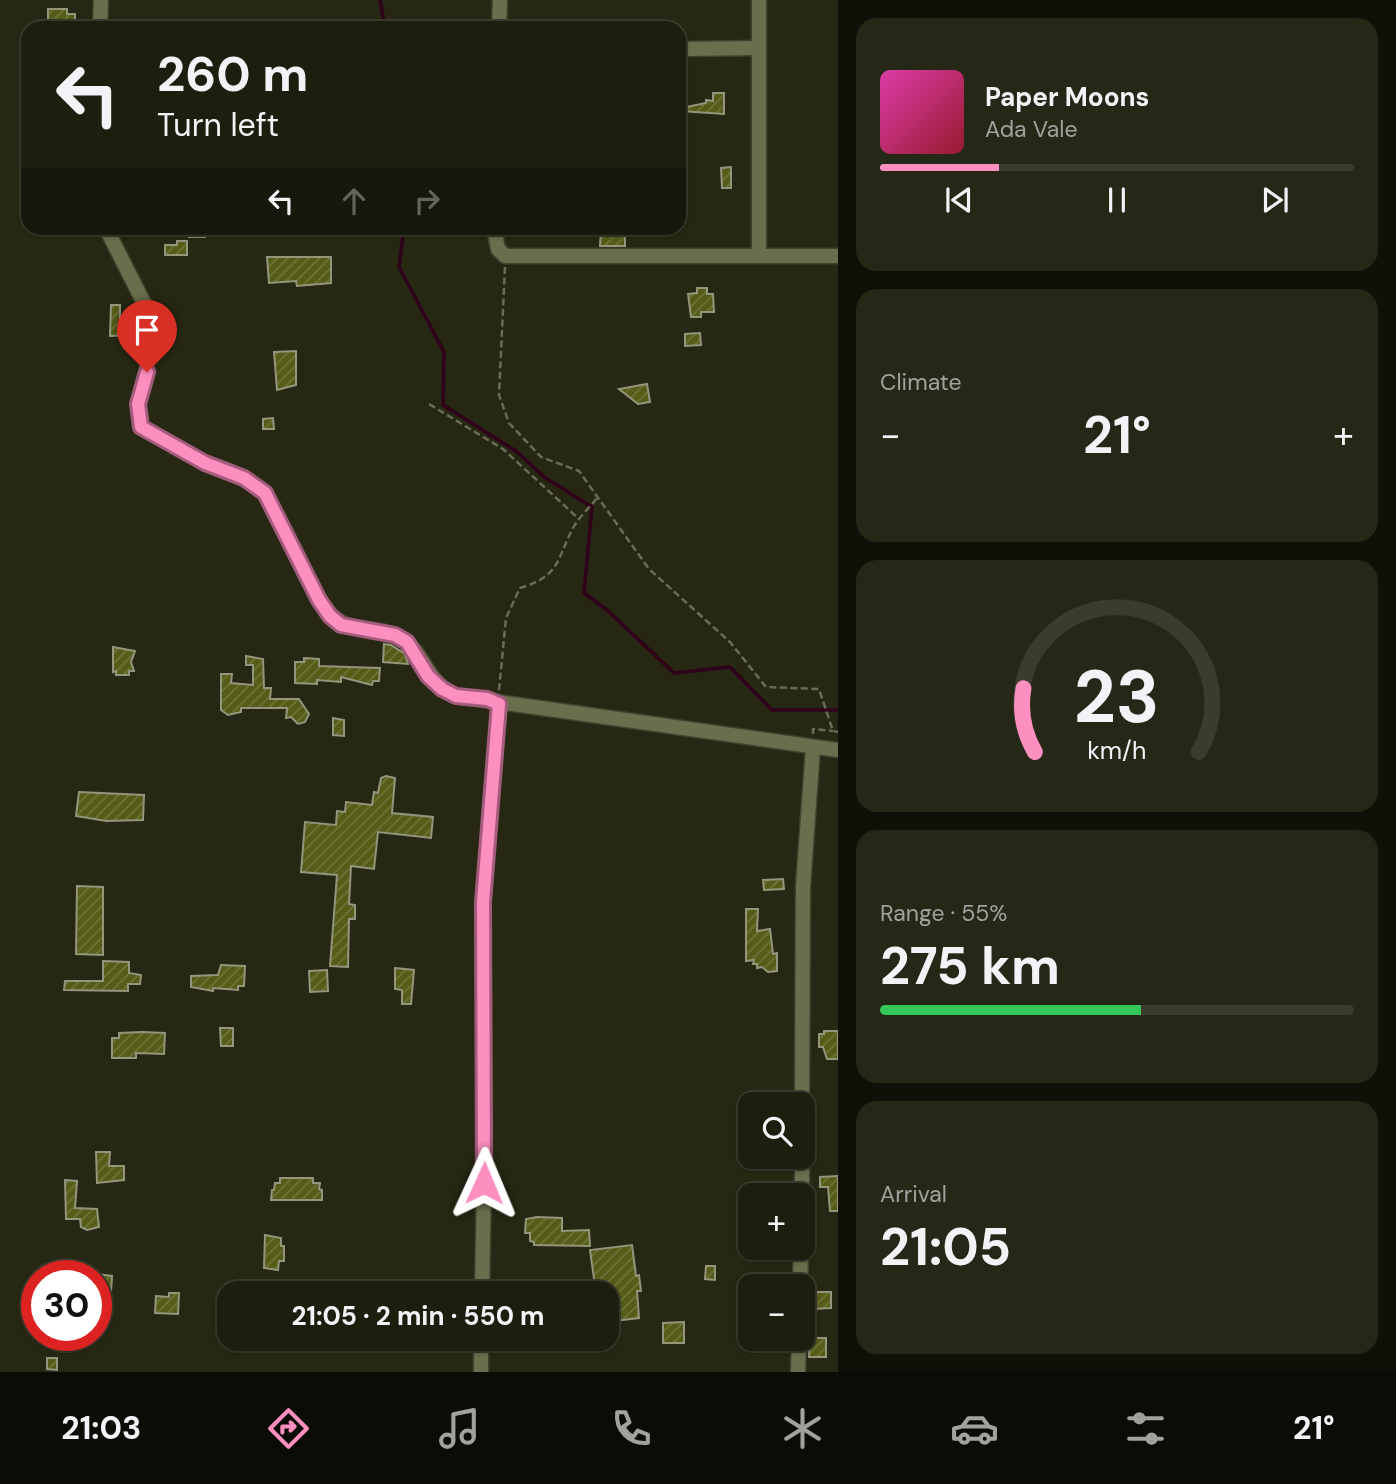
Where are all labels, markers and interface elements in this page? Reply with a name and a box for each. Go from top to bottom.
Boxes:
text: 260 m [157,42,308,106]
icon: left [42,49,133,140]
text: Paper Moons [985,80,1149,114]
text: Turn left [157,104,279,146]
text: Ada Vale [985,114,1078,144]
icon: previous [940,181,978,219]
icon: pause [1098,181,1136,219]
icon: next [1256,181,1294,219]
icon: left [262,182,300,220]
icon: ahead [335,182,373,220]
icon: right [408,182,446,220]
pin [117,300,177,372]
icon: arrive [128,311,166,349]
text: Climate [880,367,962,397]
text: 21° [1083,401,1151,469]
text: − [880,410,901,460]
text: + [1333,410,1354,460]
text: 23 [1074,650,1160,745]
text: km/h [1087,734,1147,767]
text: Range · 55% [880,898,1007,928]
text: 275 km [880,932,1060,1000]
map controls [738,1092,815,1351]
button: search [738,1092,815,1169]
position arrow [447,1146,521,1220]
text: Arrival [880,1179,947,1209]
button: + [738,1183,815,1260]
text: 21:05 [880,1213,1011,1281]
speed limit sign: 30 [21,1260,112,1351]
button: − [738,1274,815,1351]
text: 21:05 · 2 min · 550 m [291,1299,545,1333]
icon: directions [264,1404,313,1453]
icon: music [435,1404,484,1453]
icon: phone [607,1404,656,1453]
icon: climate [778,1404,827,1453]
icon: car [950,1404,999,1453]
icon: filters [1121,1404,1170,1453]
text: 21:03 [61,1407,141,1449]
text: 21° [1293,1407,1335,1449]

